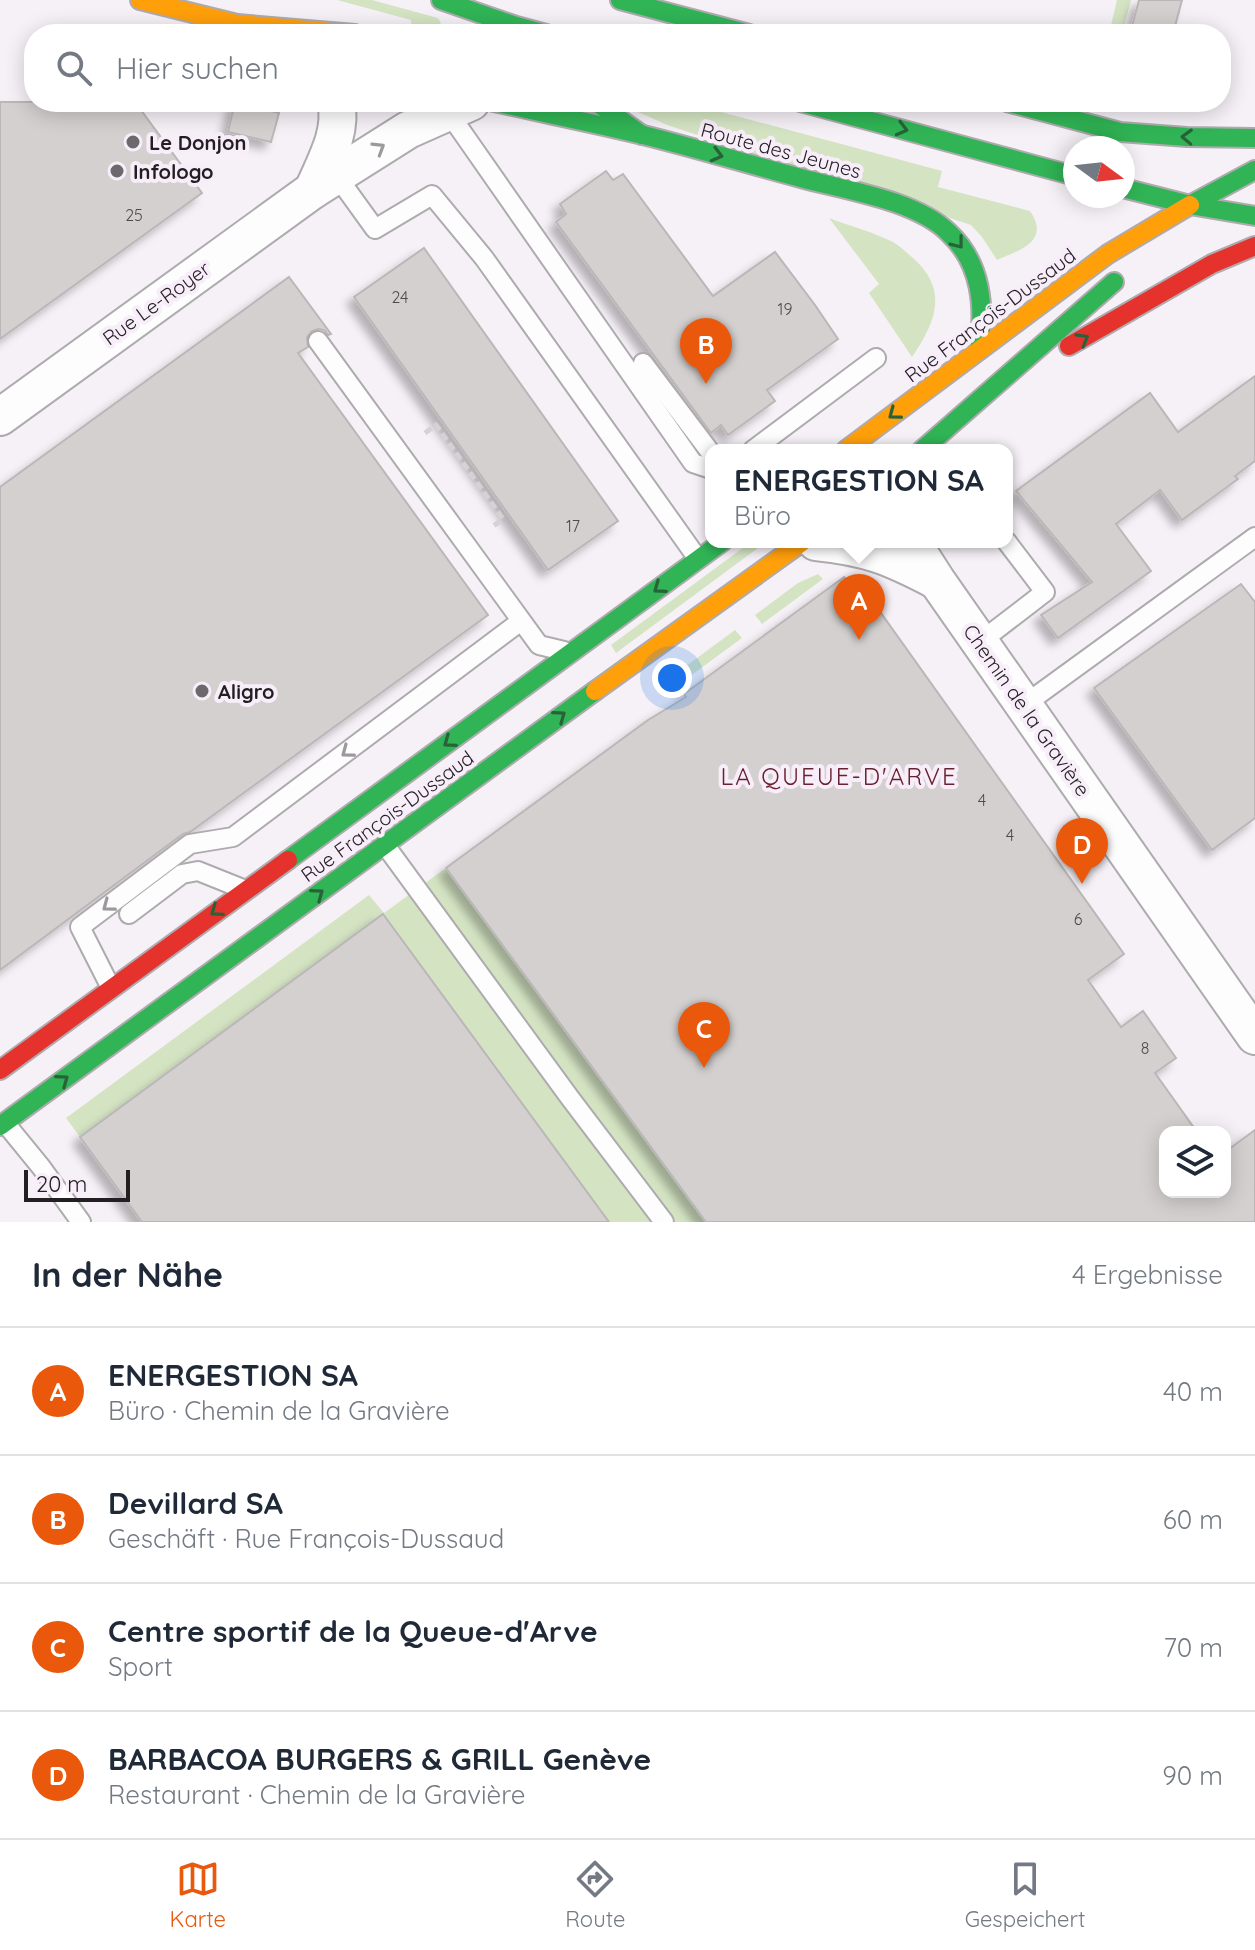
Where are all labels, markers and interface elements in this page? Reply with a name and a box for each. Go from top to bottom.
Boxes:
search box [24,24,1231,112]
icon: search [52,46,96,90]
text: Hier suchen [116,49,279,87]
street label: Route des Jeunes [698,117,864,183]
one-way arrow [895,120,909,137]
one-way arrow [1180,128,1193,145]
place label: Le Donjon [149,130,246,155]
marker: Le Donjon [124,133,142,151]
north arrow [1063,136,1135,208]
one-way arrow [370,142,385,158]
one-way arrow [710,146,724,163]
place label: Infologo [133,159,214,184]
marker: Infologo [108,162,126,180]
house number: 25 [125,205,143,225]
one-way arrow [948,234,963,248]
street label: Rue François-Dussaud [900,243,1080,387]
street label: Rue Le-Royer [97,255,215,350]
house number: 24 [391,287,409,307]
house number: 19 [778,299,792,319]
pin: B [680,318,732,384]
one-way arrow [1074,333,1089,349]
one-way arrow [888,405,903,419]
popup [705,444,1013,548]
text: ENERGESTION SA [734,461,984,499]
text: Büro [734,499,791,532]
house number: 17 [566,516,580,536]
pin: A [833,574,885,640]
one-way arrow [653,578,667,593]
street label: Chemin de la Gravière [958,619,1096,801]
your location [652,658,692,698]
place label: Aligro [218,679,274,704]
marker: Aligro [193,682,211,700]
one-way arrow [551,712,566,726]
one-way arrow [444,732,458,747]
one-way arrow [341,743,355,757]
street label: Rue François-Dussaud [296,745,478,887]
district label: LA QUEUE-D'ARVE [720,761,958,791]
house number: 4 [978,790,986,810]
pin: D [1056,818,1108,884]
house number: 4 [1006,825,1014,845]
one-way arrow [309,889,324,904]
one-way arrow [102,896,117,910]
one-way arrow [211,902,225,916]
house number: 6 [1074,909,1083,929]
pin: C [678,1002,730,1068]
house number: 8 [1141,1038,1149,1058]
one-way arrow [54,1076,69,1090]
map controls [1159,1126,1231,1198]
button: layers [1159,1126,1231,1198]
scale bar [24,1166,130,1202]
text: 20 m [36,1170,87,1198]
text: In der Nähe [32,1253,223,1296]
text: 4 Ergebnisse [1072,1258,1223,1291]
text: ENERGESTION SA [108,1356,358,1394]
text: A [50,1375,66,1408]
text: 40 m [1163,1375,1223,1408]
text: Büro · Chemin de la Gravière [108,1394,450,1427]
text: Devillard SA [108,1484,283,1522]
text: B [49,1503,67,1536]
text: 60 m [1163,1503,1223,1536]
text: Geschäft · Rue François-Dussaud [108,1522,504,1555]
text: Centre sportif de la Queue-d'Arve [108,1612,598,1650]
text: C [50,1631,66,1664]
text: 70 m [1163,1631,1223,1664]
text: Sport [108,1650,173,1683]
text: BARBACOA BURGERS & GRILL Genève [108,1740,651,1778]
text: D [49,1759,67,1792]
text: 90 m [1162,1759,1223,1792]
text: Restaurant · Chemin de la Gravière [108,1778,525,1811]
tab: Karte [170,1857,226,1933]
tab: Route [565,1857,625,1933]
tab: Gespeichert [965,1857,1085,1933]

